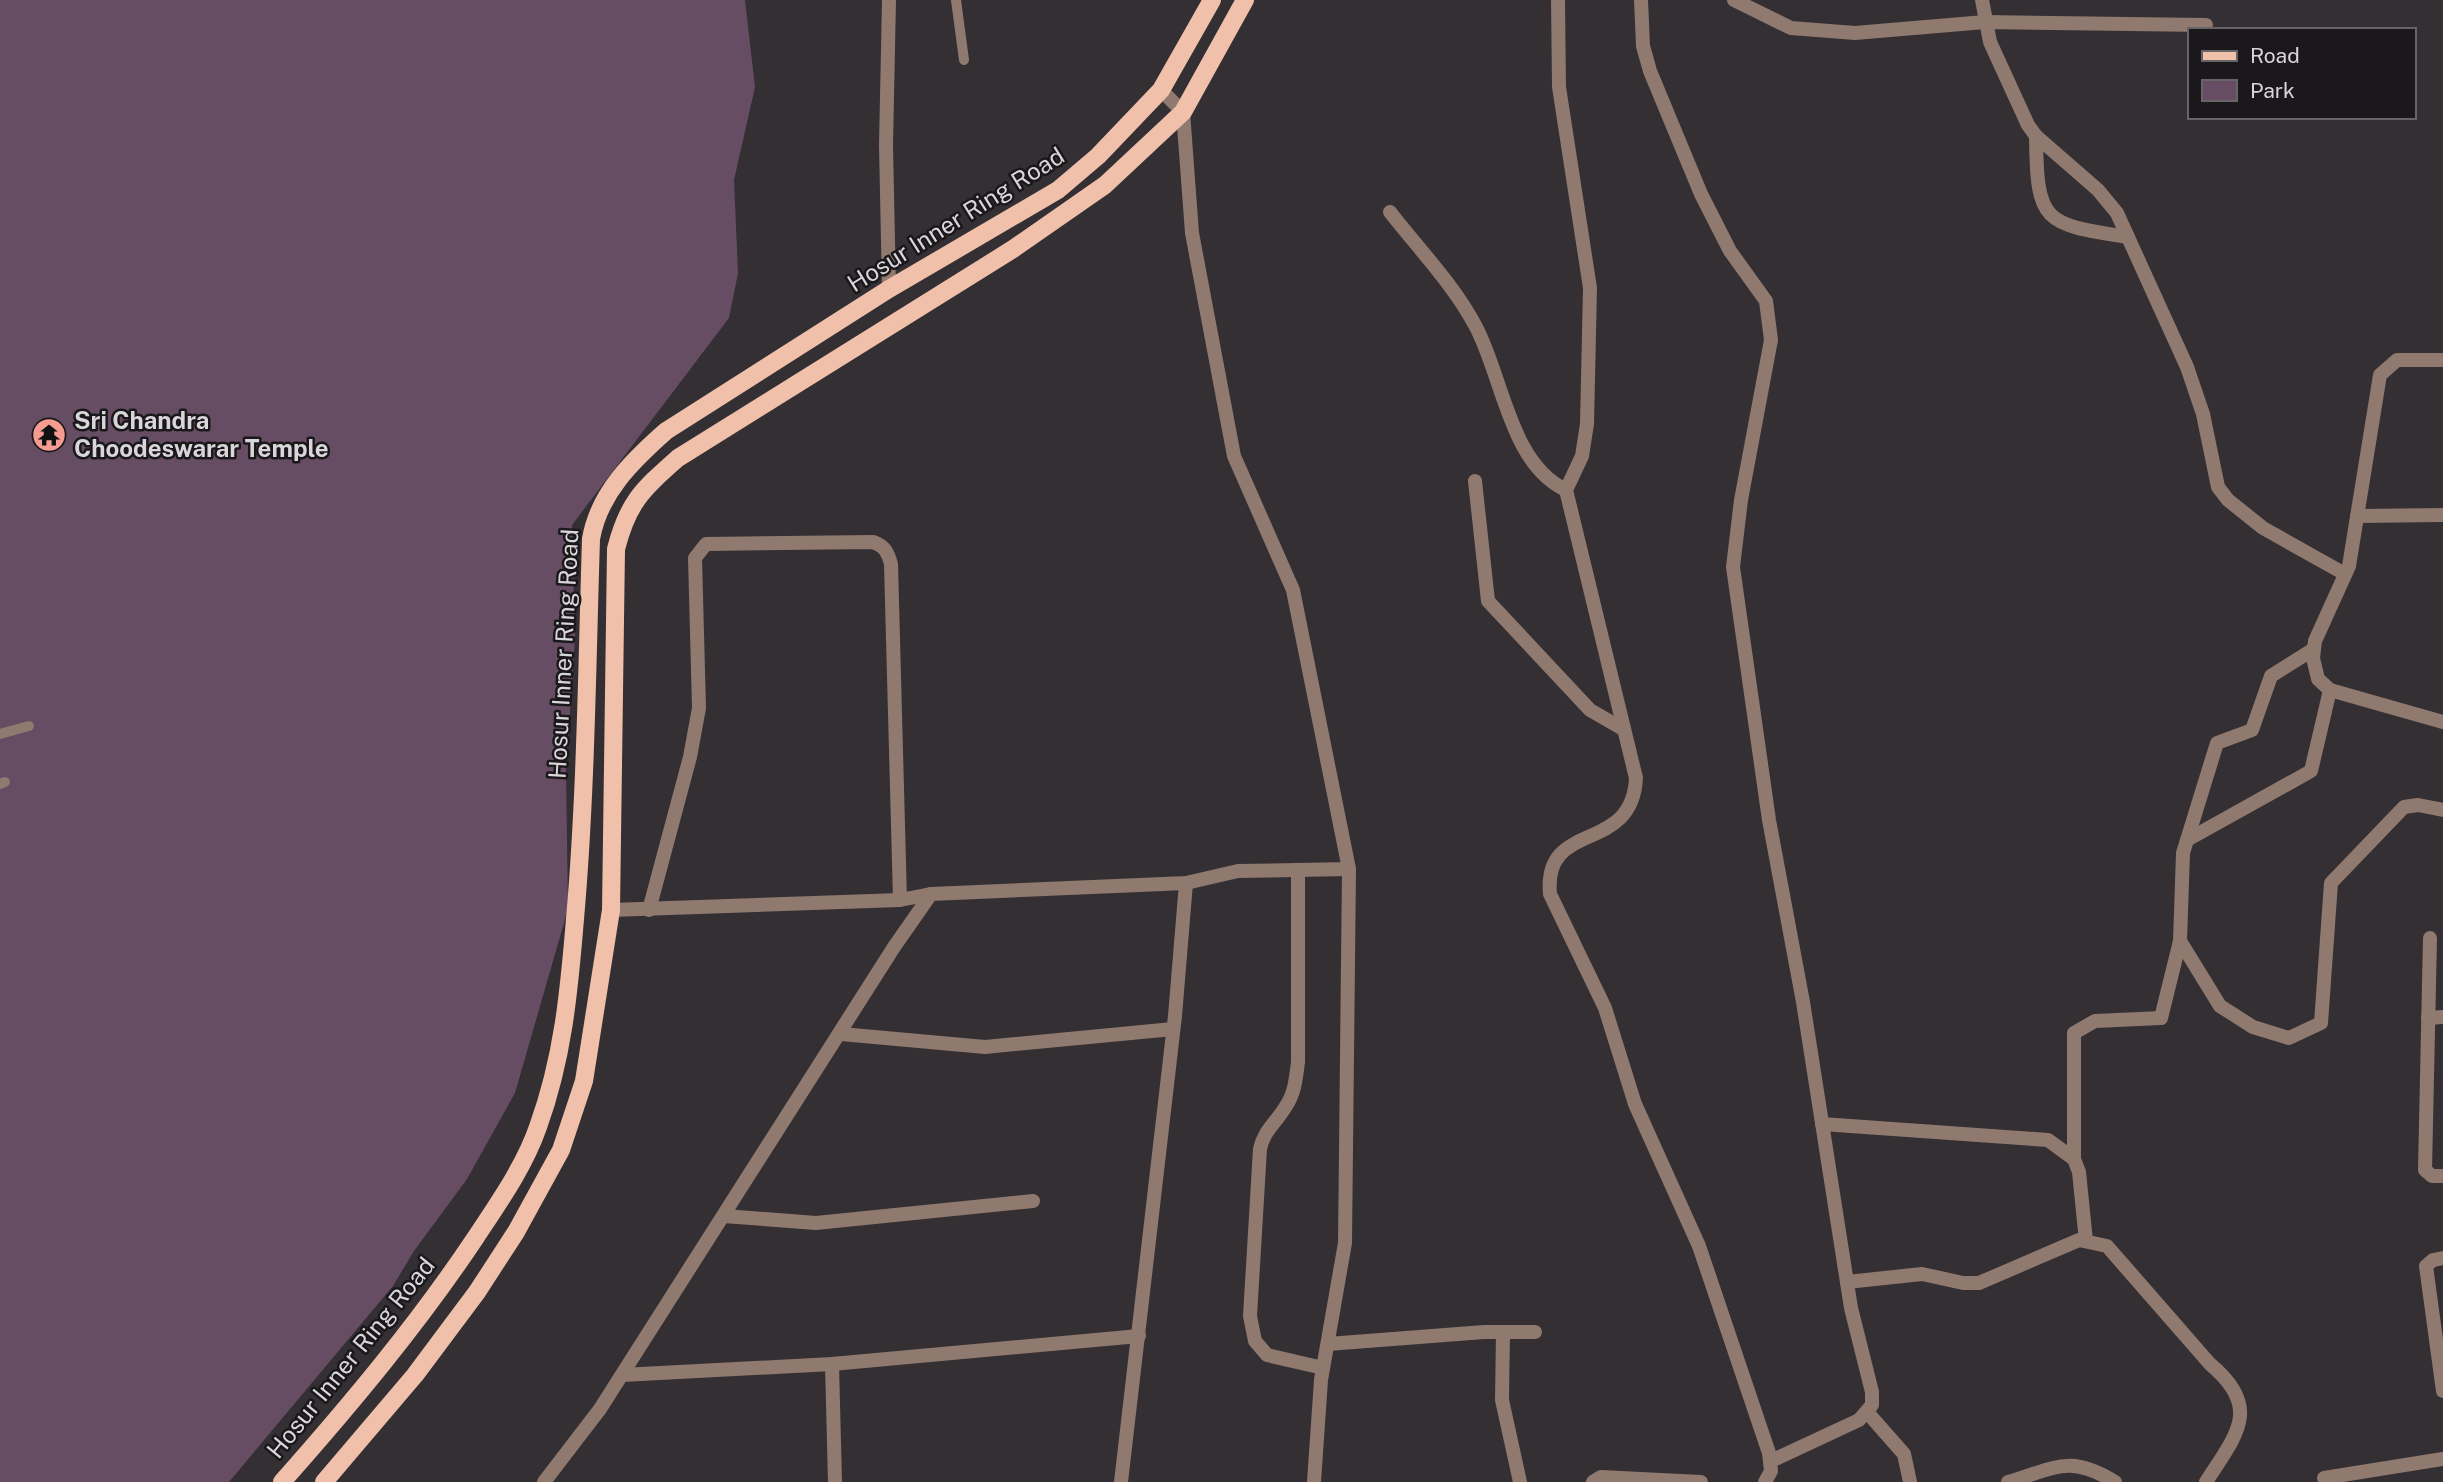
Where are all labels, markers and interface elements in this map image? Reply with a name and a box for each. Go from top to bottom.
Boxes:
legend [2188,28,2415,119]
text: Road [2250,43,2300,68]
text: Park [2250,78,2295,103]
street label: Hosur Inner Ring Road [842,141,1069,297]
place label: Sri Chandra Choodeswarar Temple [74,406,328,462]
temple icon: Sri Chandra Choodeswarar Temple [30,416,68,454]
street label: Hosur Inner Ring Road [542,528,584,780]
street label: Hosur Inner Ring Road [261,1251,440,1463]

